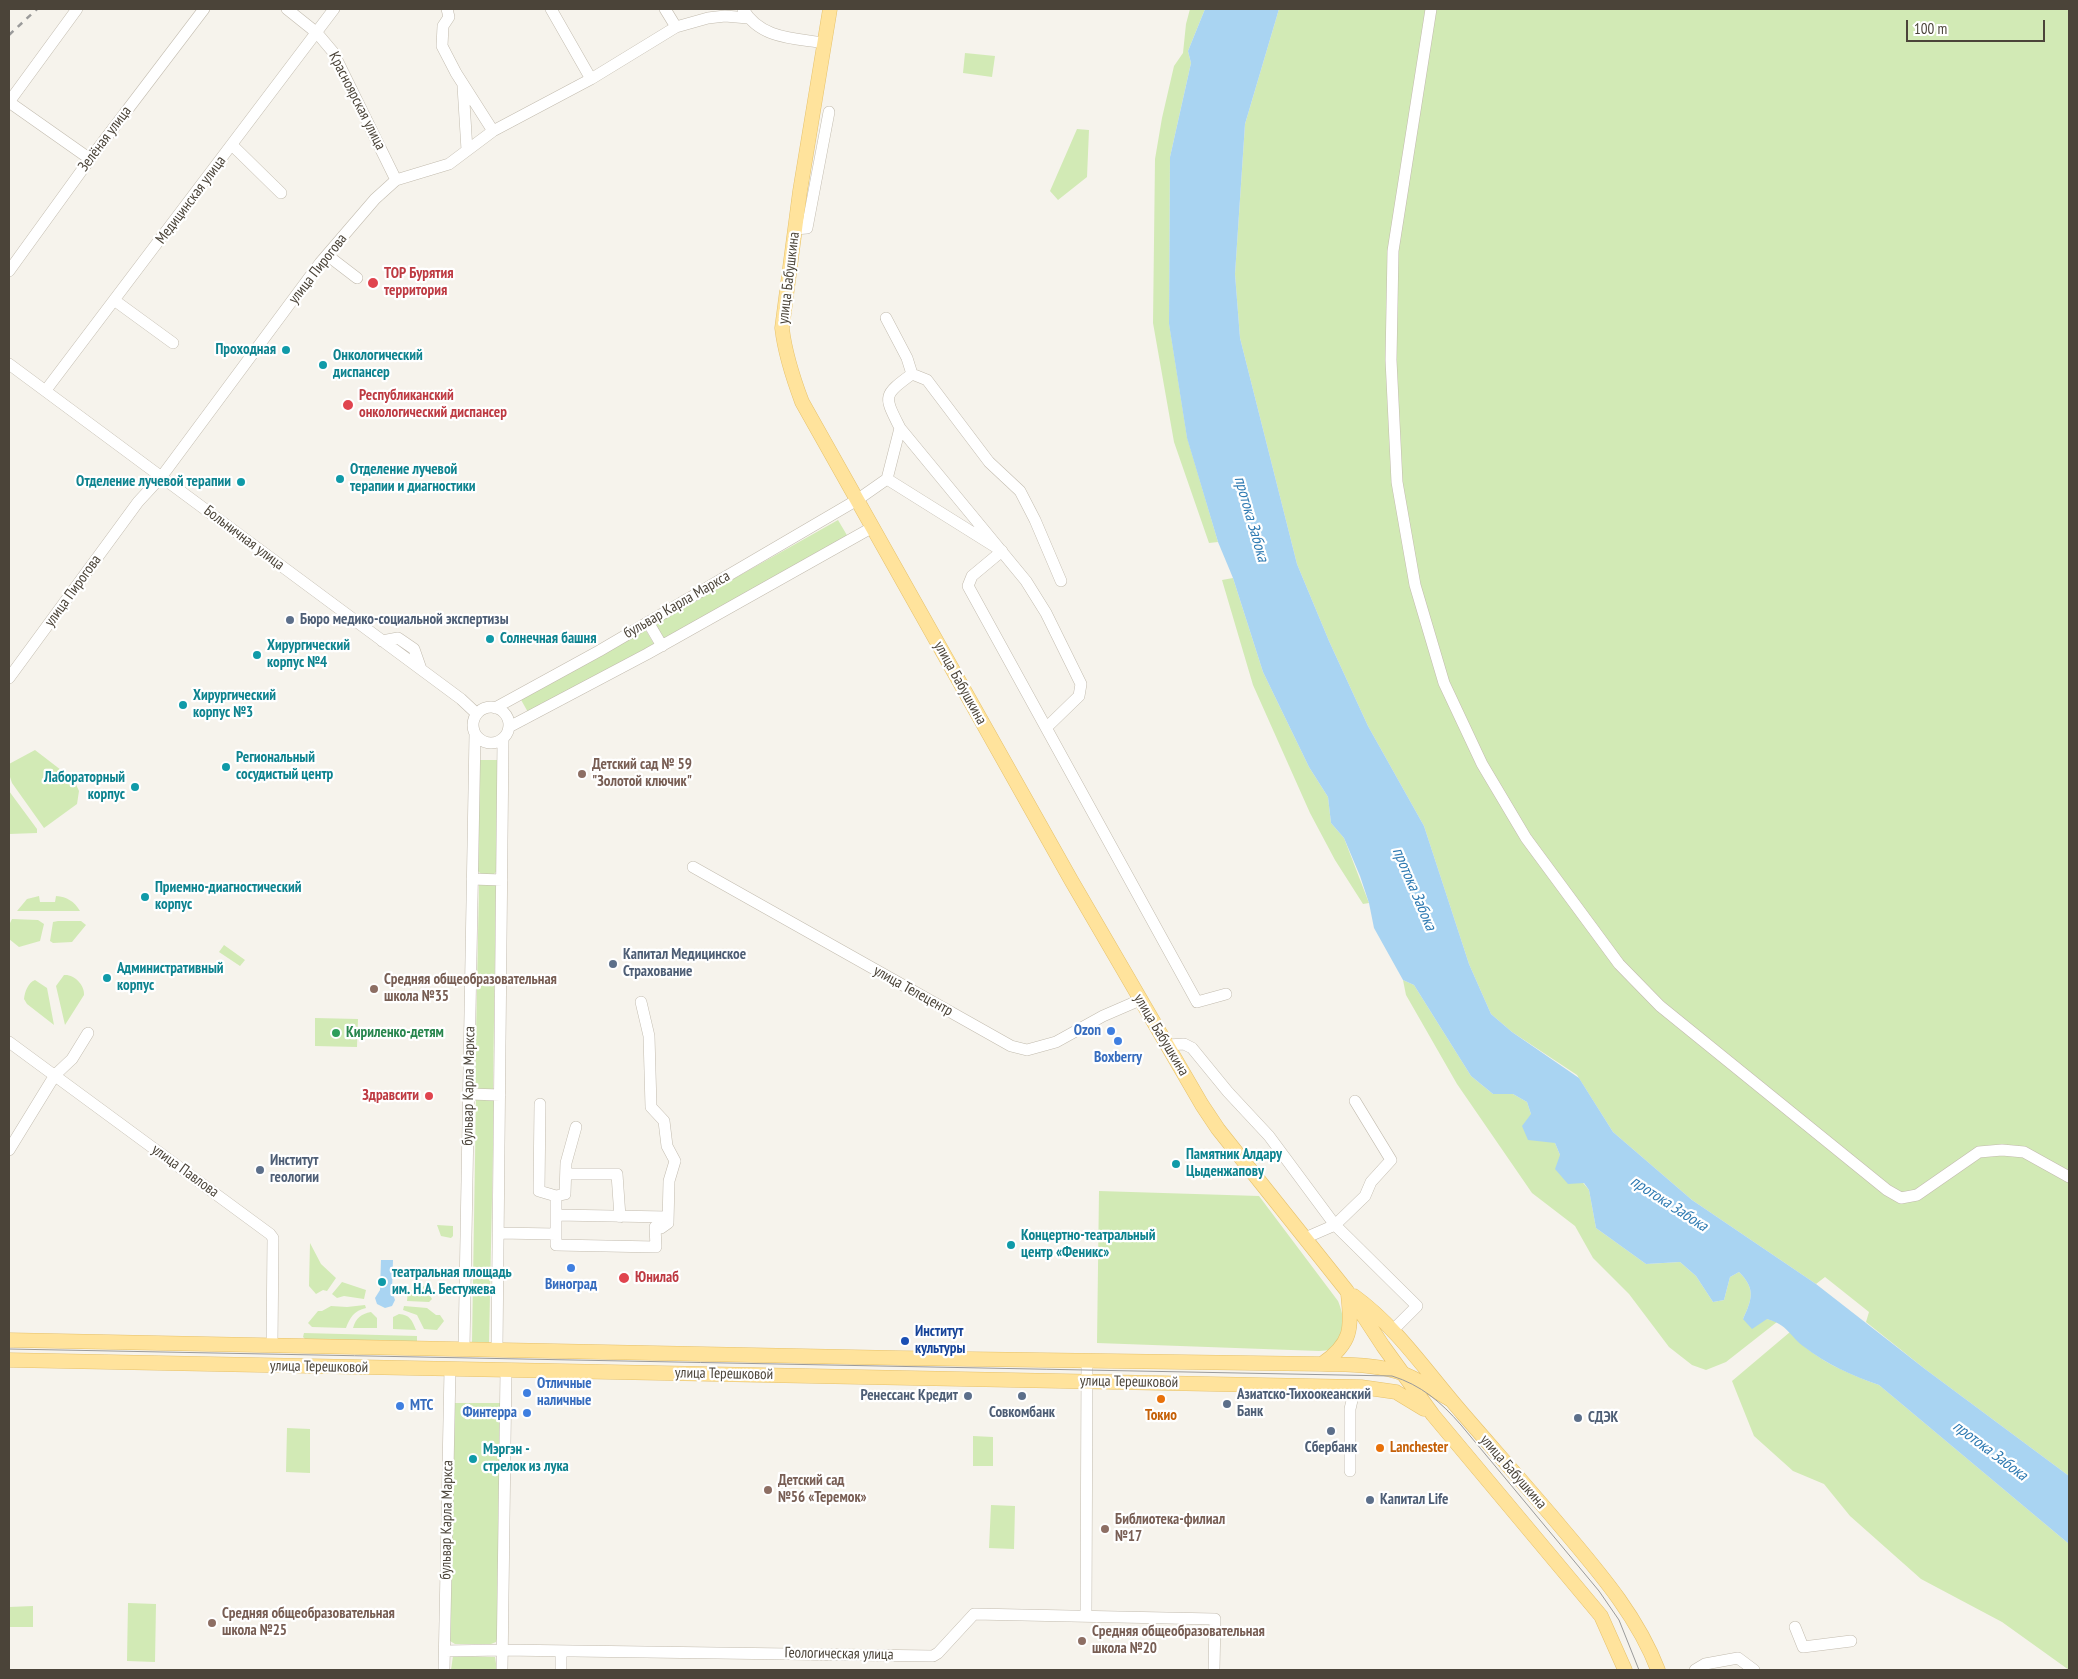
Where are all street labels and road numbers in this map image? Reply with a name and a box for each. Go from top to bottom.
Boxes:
street label: Красноярская улица [325,49,389,153]
street label: Зелёная улица [75,103,135,175]
street label: Медицинская улица [152,153,230,247]
street label: улица Пирогова [285,230,351,308]
street label: улица Бабушкина [774,231,804,325]
street label: Больничная улица [200,502,288,574]
street label: улица Пирогова [41,552,105,630]
street label: бульвар Карла Маркса [621,567,733,643]
street label: улица Бабушкина [930,638,990,728]
street label: улица Телецентр [870,962,956,1020]
street label: улица Бабушкина [1129,991,1193,1079]
street label: бульвар Карла Маркса [459,1026,479,1146]
street label: улица Павлова [148,1141,222,1201]
street label: улица Терешковой [270,1357,368,1377]
street label: улица Терешковой [675,1364,773,1384]
street label: улица Терешковой [1080,1372,1178,1392]
street label: улица Бабушкина [1476,1431,1550,1513]
street label: бульвар Карла Маркса [437,1460,457,1580]
street label: Геологическая улица [784,1644,894,1664]

